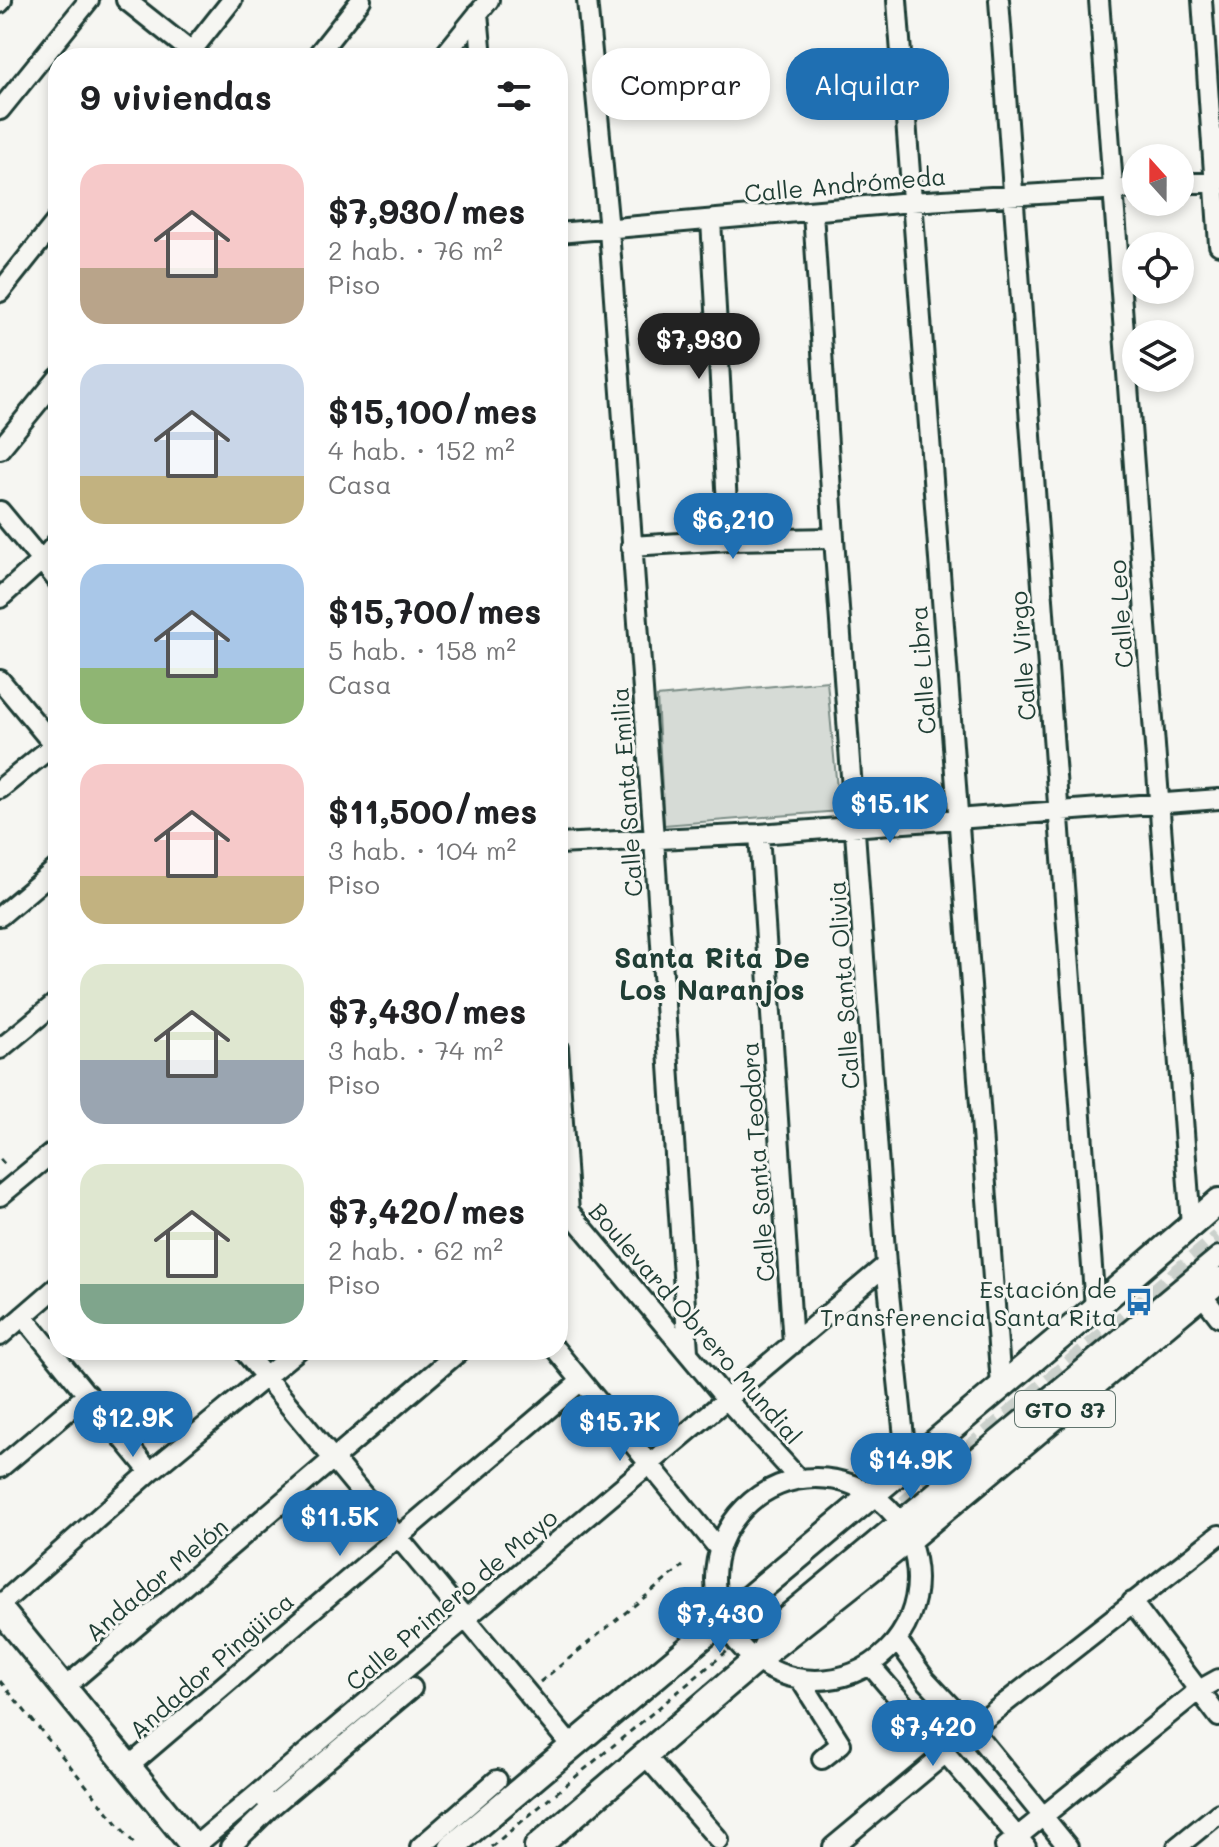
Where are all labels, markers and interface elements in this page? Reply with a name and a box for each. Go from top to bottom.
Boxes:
chip: Comprar [592,48,770,120]
chip: Alquilar [786,48,949,120]
text: 9 viviendas [80,74,272,119]
icon: filters [492,74,536,118]
north arrow [1122,144,1194,216]
map controls [1122,144,1194,392]
street label: Calle Andrómeda [743,160,947,208]
text: $7,930/mes [328,188,525,233]
icon: home [144,196,240,292]
button: locate [1122,232,1194,304]
text: 2 hab. · 76 m² [328,233,503,267]
text: Piso [328,267,380,301]
pin: $7,930 [634,313,764,381]
button: layers [1122,320,1194,392]
text: $7,930 [656,322,742,356]
text: $15,100/mes [328,388,537,433]
icon: home [144,396,240,492]
text: 4 hab. · 152 m² [328,433,515,467]
text: Casa [328,467,392,501]
pin: $6,210 [668,493,798,561]
text: $6,210 [692,502,774,536]
street label: Calle Leo [1101,559,1139,669]
text: $15,700/mes [328,588,541,633]
street label: Calle Virgo [1002,590,1042,722]
icon: home [144,596,240,692]
street label: Calle Libra [902,605,942,735]
text: 5 hab. · 158 m² [328,633,516,667]
text: Casa [328,667,392,701]
street label: Calle Santa Emilia [603,686,649,898]
pin: $15.1K [825,777,955,845]
text: $15.1K [850,786,930,820]
text: $11,500/mes [328,788,537,833]
icon: home [144,796,240,892]
text: 3 hab. · 104 m² [328,833,516,867]
text: Piso [328,867,380,901]
street label: Calle Santa Olivia [820,880,866,1090]
district label: Santa Rita De Los Naranjos [614,939,810,1007]
text: $7,430/mes [328,988,526,1033]
icon: home [144,996,240,1092]
text: 3 hab. · 74 m² [328,1033,503,1067]
street label: Calle Santa Teodora [733,1041,781,1283]
text: Piso [328,1067,380,1101]
text: $7,420/mes [328,1188,525,1233]
icon: home [144,1196,240,1292]
street label: Boulevard Obrero Mundial [583,1196,809,1450]
text: 2 hab. · 62 m² [328,1233,503,1267]
text: Piso [328,1267,380,1301]
place label: Estación de Transferencia Santa Rita [820,1273,1117,1332]
bus stop icon: Estación de Transferencia Santa Rita [1124,1287,1154,1317]
pin: $12.9K [68,1391,198,1459]
road number: GTO 37 [1015,1391,1115,1427]
pin: $15.7K [555,1395,685,1463]
text: $12.9K [92,1400,174,1434]
text: $15.7K [579,1404,661,1438]
pin: $14.9K [846,1433,976,1501]
text: $14.9K [869,1442,953,1476]
pin: $11.5K [275,1490,405,1558]
text: $11.5K [300,1499,380,1533]
street label: Calle Primero de Mayo [339,1501,563,1697]
street label: Andador Melón [78,1510,234,1648]
street label: Andador Pingüica [122,1585,300,1745]
pin: $7,430 [655,1587,785,1655]
text: $7,430 [676,1596,764,1630]
pin: $7,420 [868,1700,998,1768]
text: $7,420 [890,1709,976,1743]

